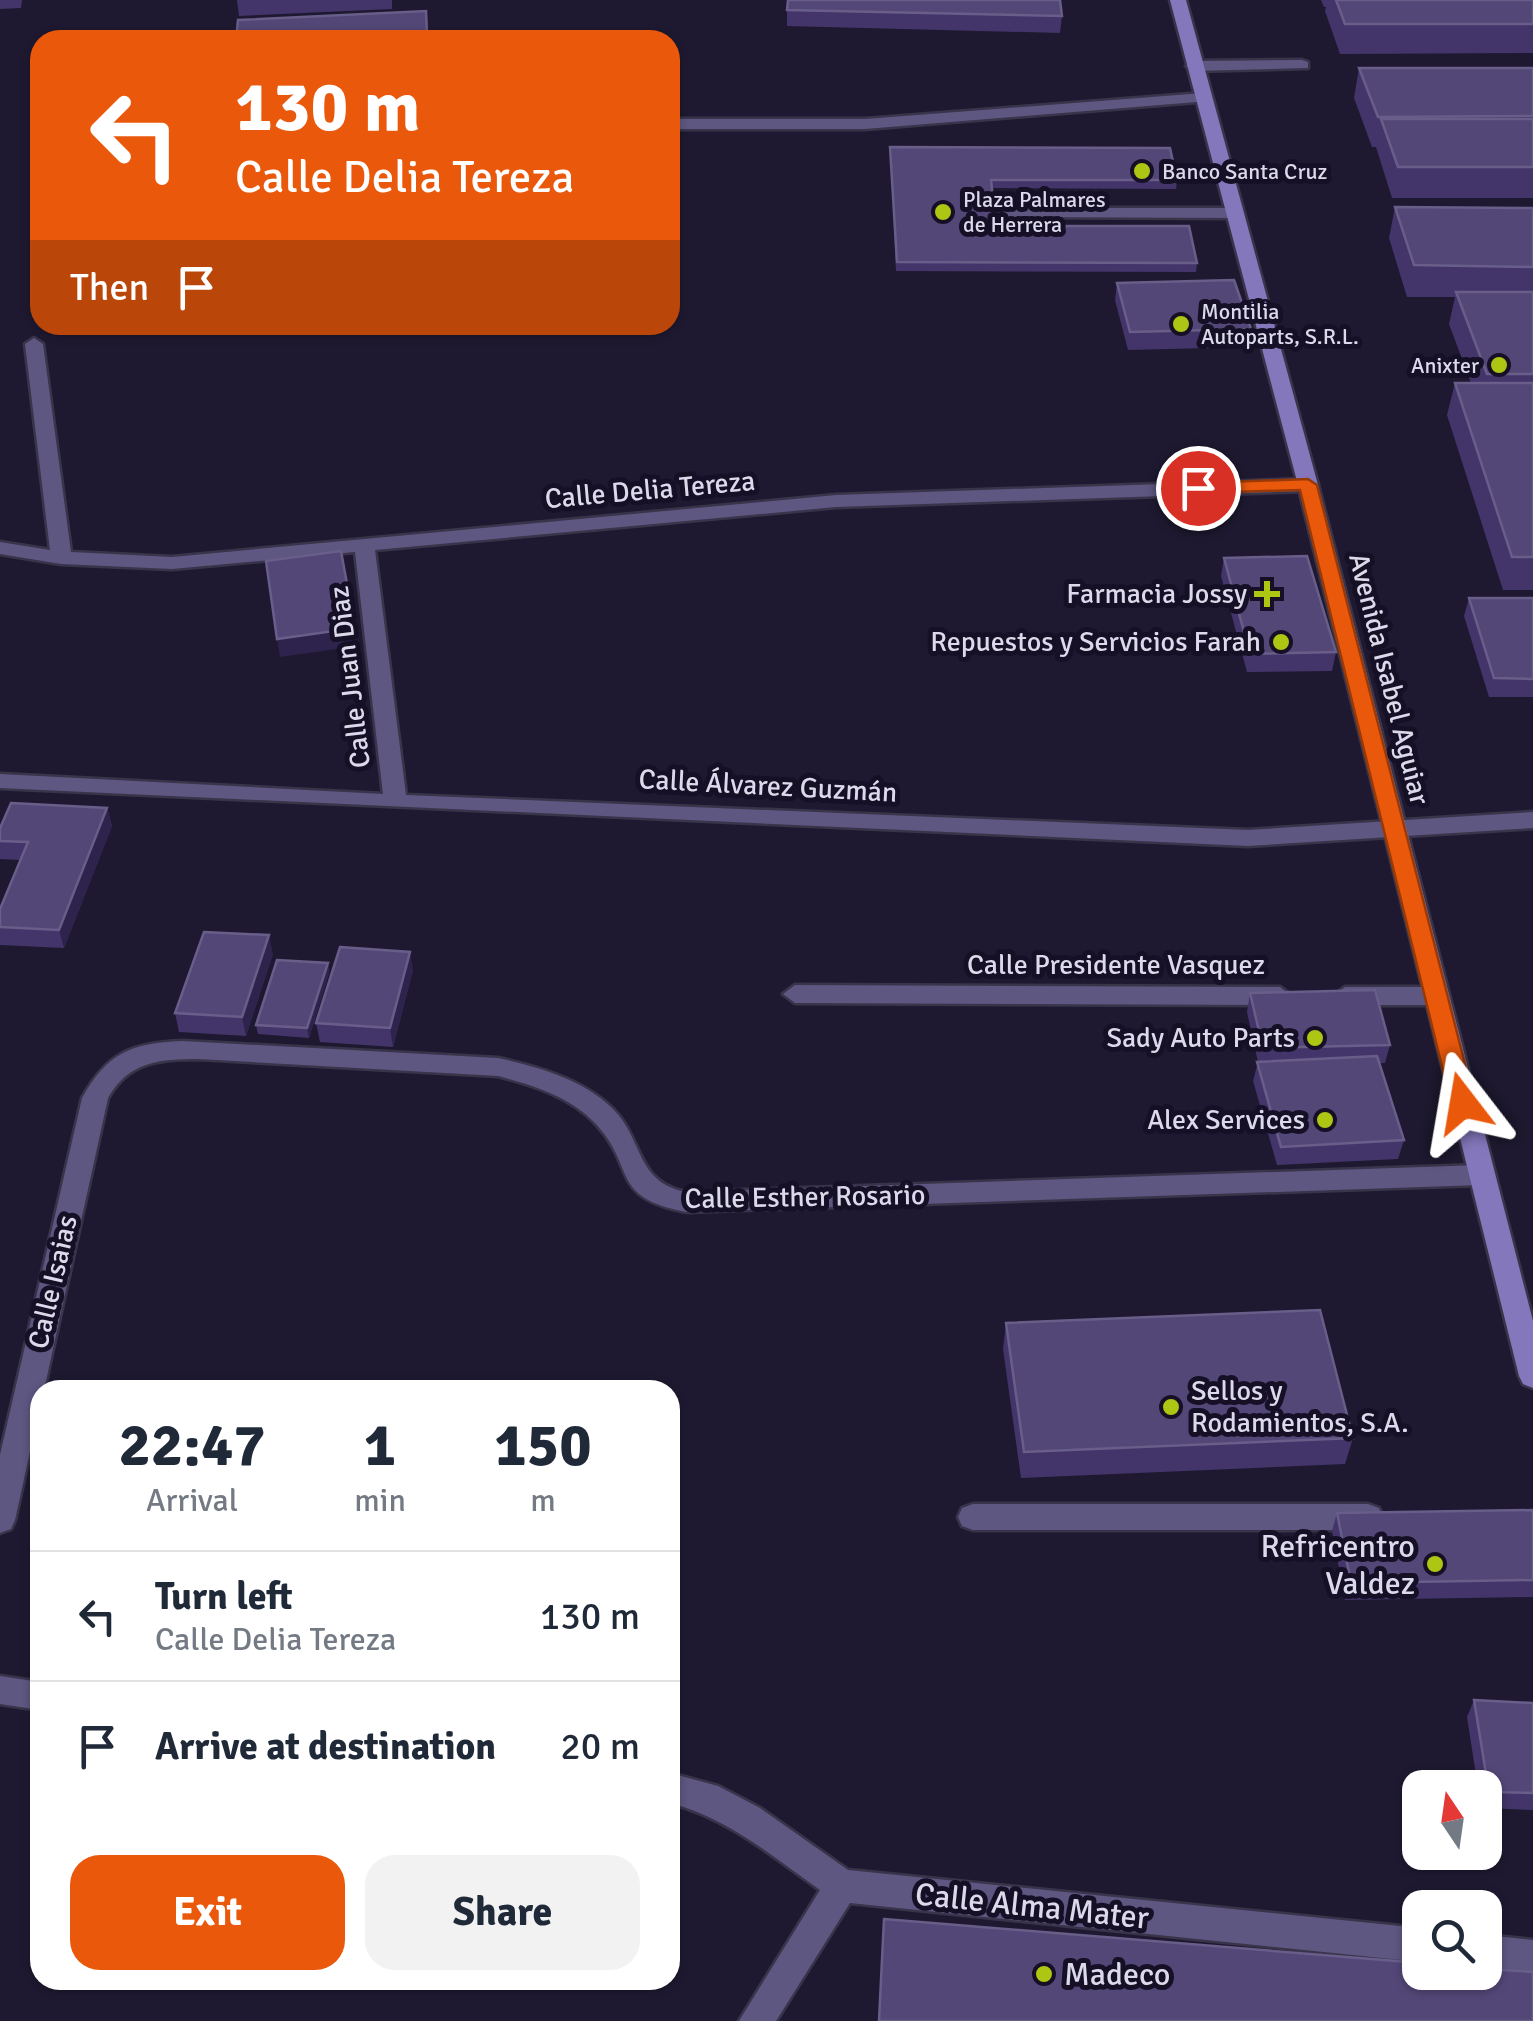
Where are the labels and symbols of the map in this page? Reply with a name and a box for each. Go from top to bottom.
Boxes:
place label: Banco Santa Cruz [1162,158,1328,185]
marker: Banco Santa Cruz [1131,160,1153,182]
place label: Plaza Palmares de Herrera [963,186,1106,238]
marker: Plaza Palmares de Herrera [932,201,954,223]
place label: Montilia Autoparts, S.R.L. [1201,298,1359,350]
marker: Montilia Autoparts, S.R.L. [1170,313,1192,335]
place label: Anixter [1411,352,1479,379]
marker: Anixter [1488,354,1510,376]
pin [1156,446,1241,531]
street label: Calle Delia Tereza [543,464,757,516]
street label: Avenida Isabel Aguiar [1341,550,1437,809]
place label: Farmacia Jossy [1066,577,1247,611]
marker: Farmacia Jossy [1256,583,1278,605]
street label: Calle Juan Diaz [322,584,378,770]
place label: Repuestos y Servicios Farah [930,625,1261,659]
marker: Repuestos y Servicios Farah [1270,631,1292,653]
street label: Calle Álvarez Guzmán [638,762,898,810]
street label: Calle Presidente Vasquez [967,948,1265,982]
place label: Sady Auto Parts [1106,1021,1295,1055]
marker: Sady Auto Parts [1304,1027,1326,1049]
position arrow [1411,1051,1515,1155]
place label: Alex Services [1147,1103,1305,1137]
marker: Alex Services [1314,1109,1336,1131]
street label: Calle Esther Rosario [684,1178,926,1216]
street label: Calle Isaias [21,1212,85,1352]
place label: Sellos y Rodamientos, S.A. [1191,1374,1409,1440]
marker: Sellos y Rodamientos, S.A. [1160,1396,1182,1418]
place label: Refricentro Valdez [1261,1527,1415,1603]
marker: Refricentro Valdez [1424,1553,1446,1575]
north arrow [1402,1770,1502,1870]
street label: Calle Alma Mater [913,1874,1151,1938]
place label: Madeco [1064,1955,1170,1994]
marker: Madeco [1033,1963,1055,1985]

